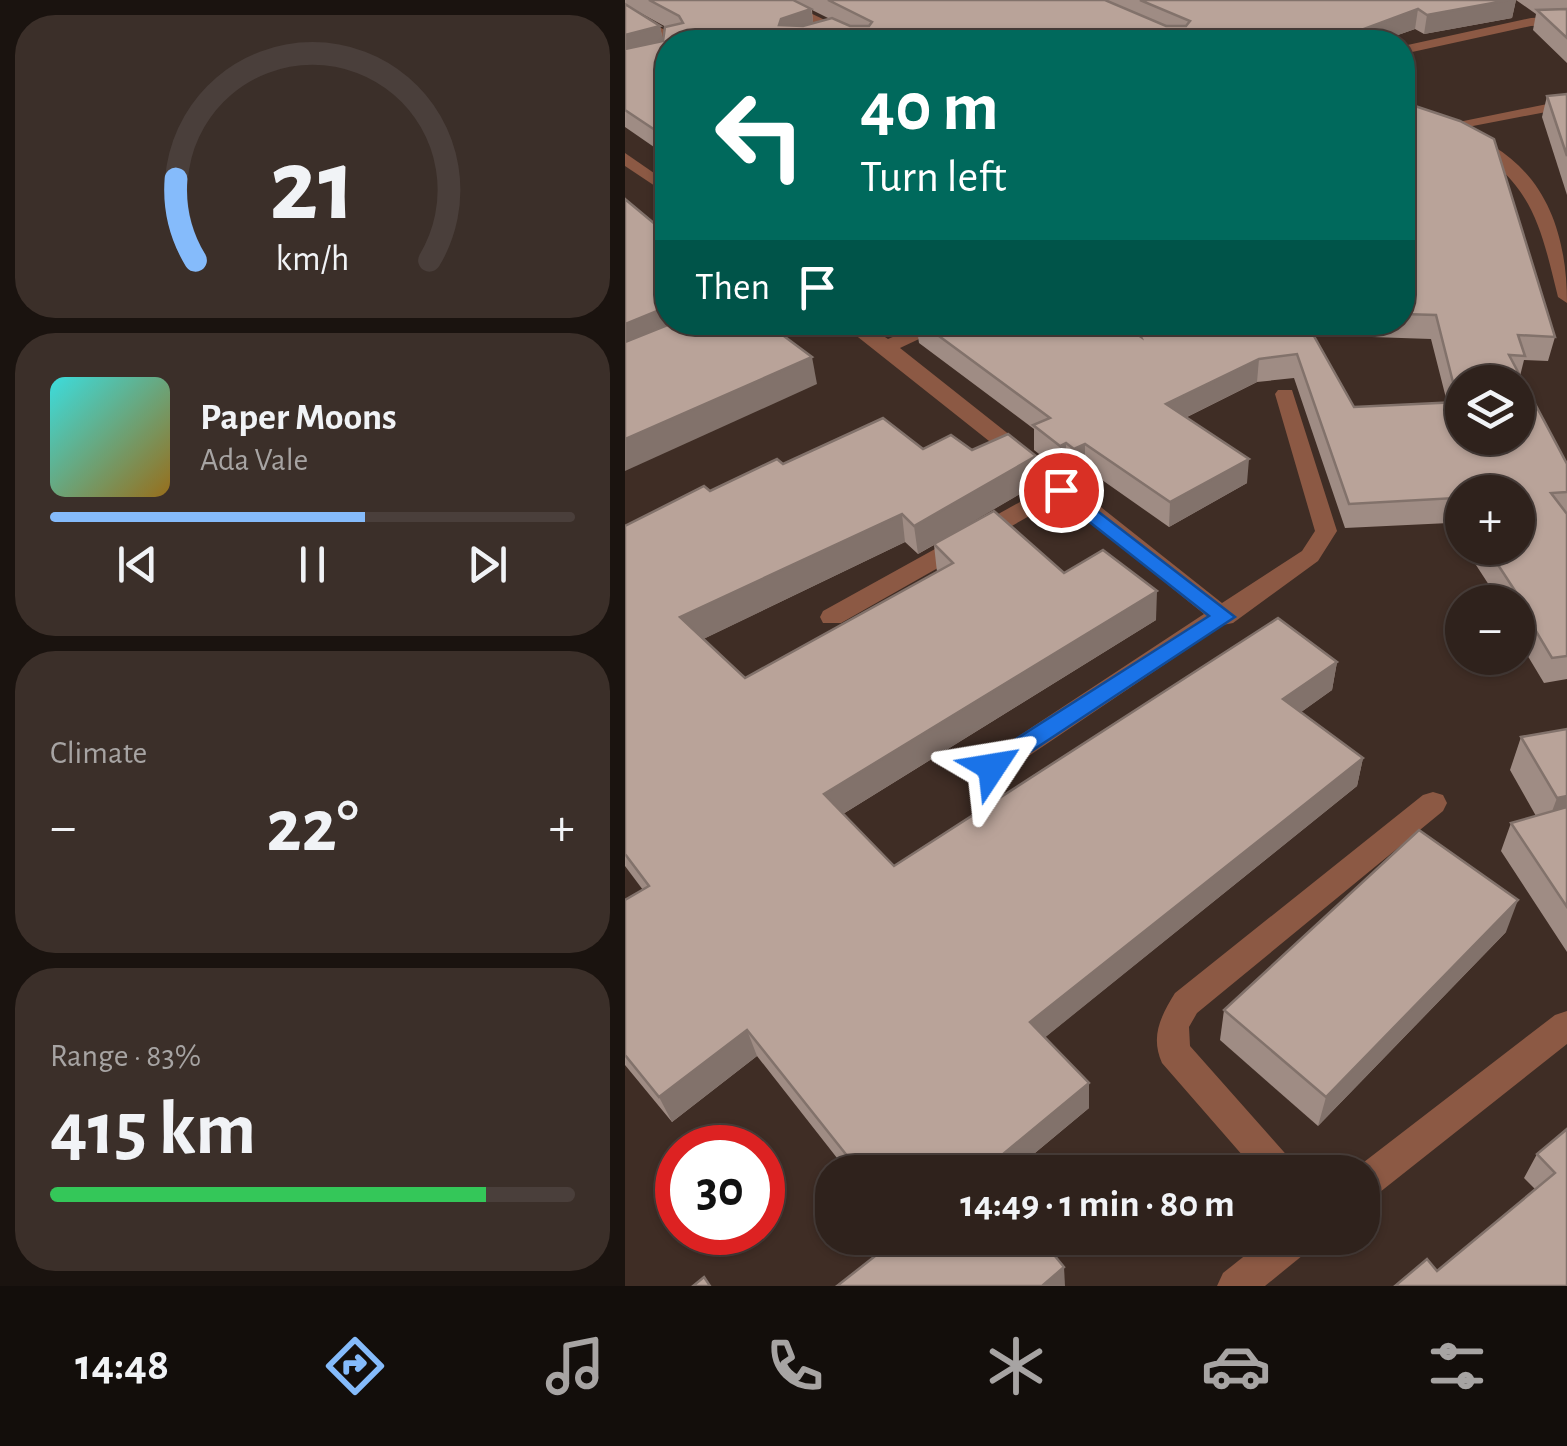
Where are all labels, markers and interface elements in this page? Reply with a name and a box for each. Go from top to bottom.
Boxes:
icon: left [695,70,825,200]
text: 40 m [860,73,999,143]
text: 21 [269,135,356,239]
text: Turn left [860,155,1007,200]
text: km/h [276,241,349,277]
icon: arrive [790,260,845,315]
text: Then [695,269,770,307]
map controls [1445,365,1535,675]
button: layers [1445,365,1535,455]
text: Paper Moons [200,399,397,437]
text: Ada Vale [200,444,308,476]
pin [1019,448,1104,533]
icon: arrive [1034,463,1089,518]
button: + [1445,475,1535,565]
icon: previous [110,537,165,592]
icon: pause [285,537,340,592]
icon: next [460,537,515,592]
button: − [1445,585,1535,675]
position arrow [940,715,1044,819]
text: Climate [50,737,147,769]
text: 22° [266,790,359,865]
text: − [50,800,76,855]
text: + [549,800,575,855]
text: Range · 83% [50,1040,201,1072]
text: 415 km [50,1093,256,1168]
speed limit sign: 30 [655,1125,785,1255]
text: 14:49 · 1 min · 80 m [960,1186,1235,1224]
icon: directions [320,1331,390,1401]
icon: music [540,1331,610,1401]
icon: phone [760,1331,830,1401]
icon: climate [981,1331,1051,1401]
icon: car [1201,1331,1271,1401]
icon: filters [1422,1331,1492,1401]
text: 14:48 [75,1343,169,1388]

